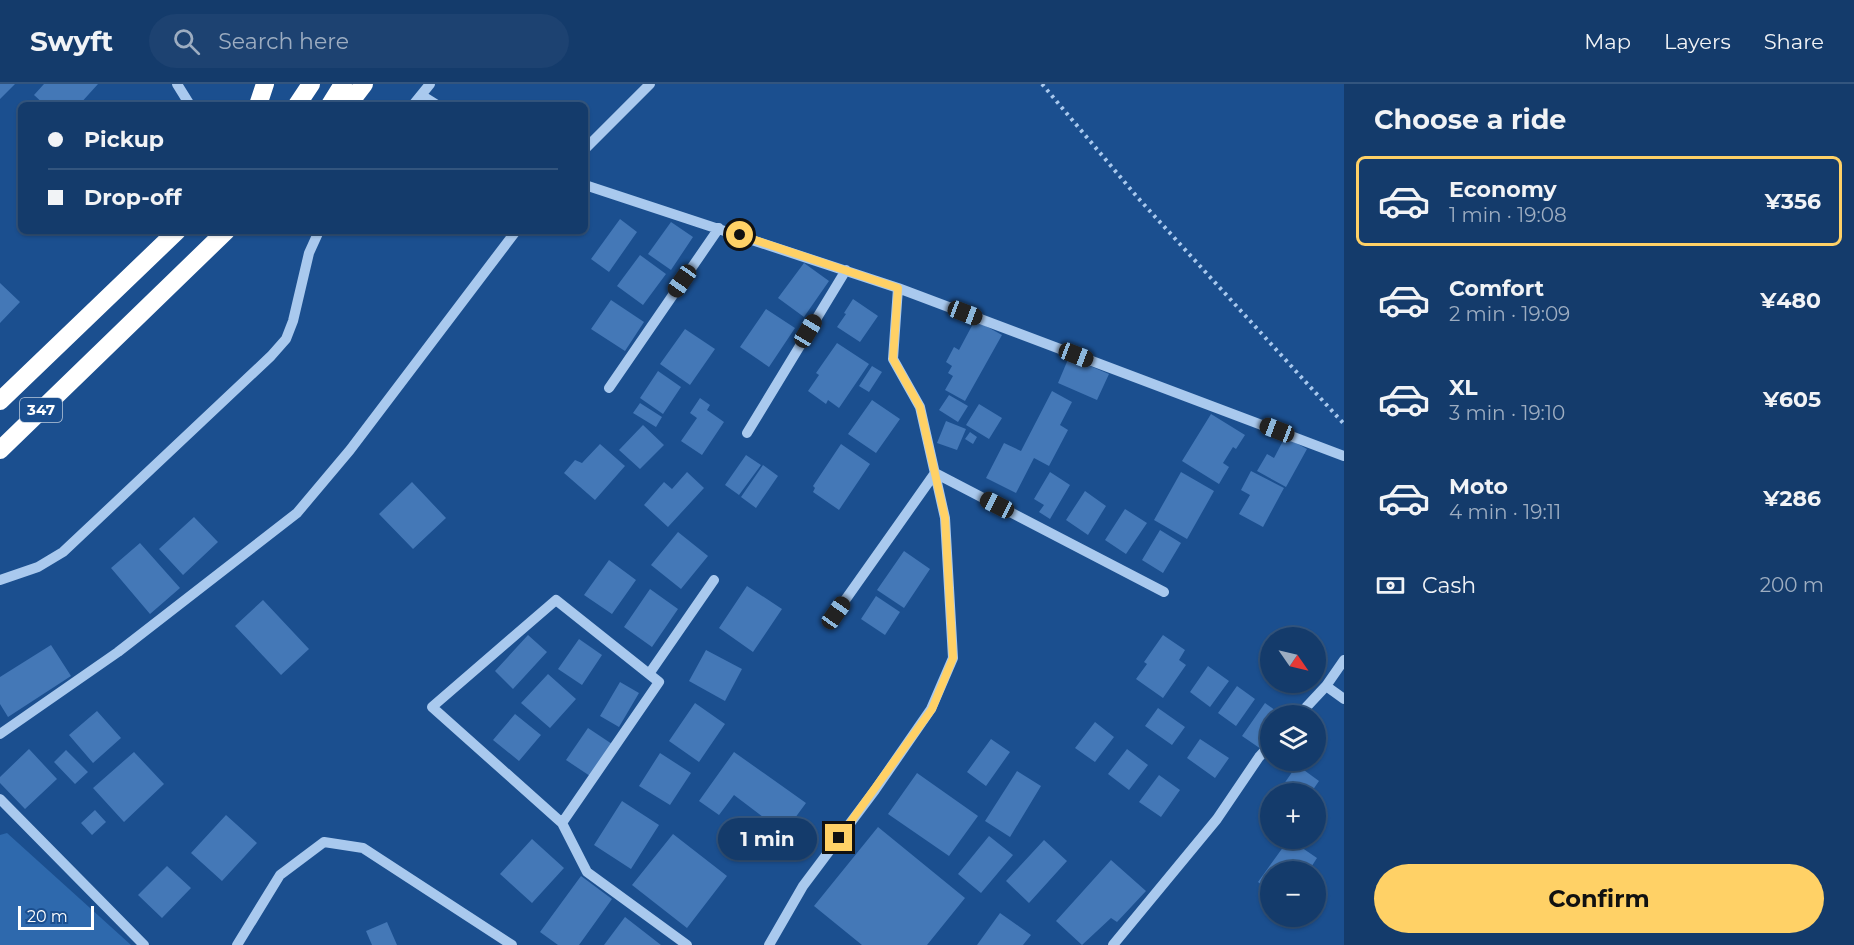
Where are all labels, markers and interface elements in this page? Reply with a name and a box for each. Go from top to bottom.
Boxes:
search box [149,14,569,68]
text: Swyft [30,24,113,58]
icon: search [170,25,203,58]
text: Search here [218,28,349,55]
text: Map [1584,29,1631,54]
text: Layers [1664,29,1731,54]
text: Share [1764,29,1824,54]
text: Choose a ride [1374,103,1566,136]
text: Pickup [84,126,164,153]
icon: car [1377,174,1431,228]
text: Economy [1449,176,1557,203]
text: Drop-off [84,184,182,211]
text: ¥356 [1765,188,1821,215]
text: 1 min · 19:08 [1449,203,1567,227]
route start [726,221,753,248]
car [664,261,700,301]
icon: car [1377,273,1431,327]
text: Comfort [1449,275,1544,302]
text: ¥480 [1760,287,1821,314]
car [945,298,985,328]
text: 2 min · 19:09 [1449,302,1570,326]
car [791,311,825,351]
car [1056,340,1096,370]
icon: car [1377,372,1431,426]
text: XL [1449,374,1478,401]
text: ¥605 [1763,386,1821,413]
road number: 347 [20,398,62,422]
text: 3 min · 19:10 [1449,401,1565,425]
car [1257,415,1297,445]
icon: car [1377,471,1431,525]
text: Moto [1449,473,1508,500]
text: ¥286 [1763,485,1821,512]
car [977,489,1017,521]
text: 4 min · 19:11 [1449,500,1561,524]
icon: cash [1374,569,1407,602]
text: Cash [1422,572,1476,599]
text: 200 m [1760,573,1824,597]
car [818,593,854,633]
north arrow [1260,627,1326,693]
map controls [1260,627,1326,927]
button: layers [1260,705,1326,771]
button: + [1260,783,1326,849]
callout: 1 min [719,817,818,859]
route end [825,824,852,851]
text: 1 min [740,827,795,851]
button: − [1260,861,1326,927]
button: Confirm [1374,864,1824,933]
scale bar [18,903,94,930]
text: 20 m [27,907,68,926]

